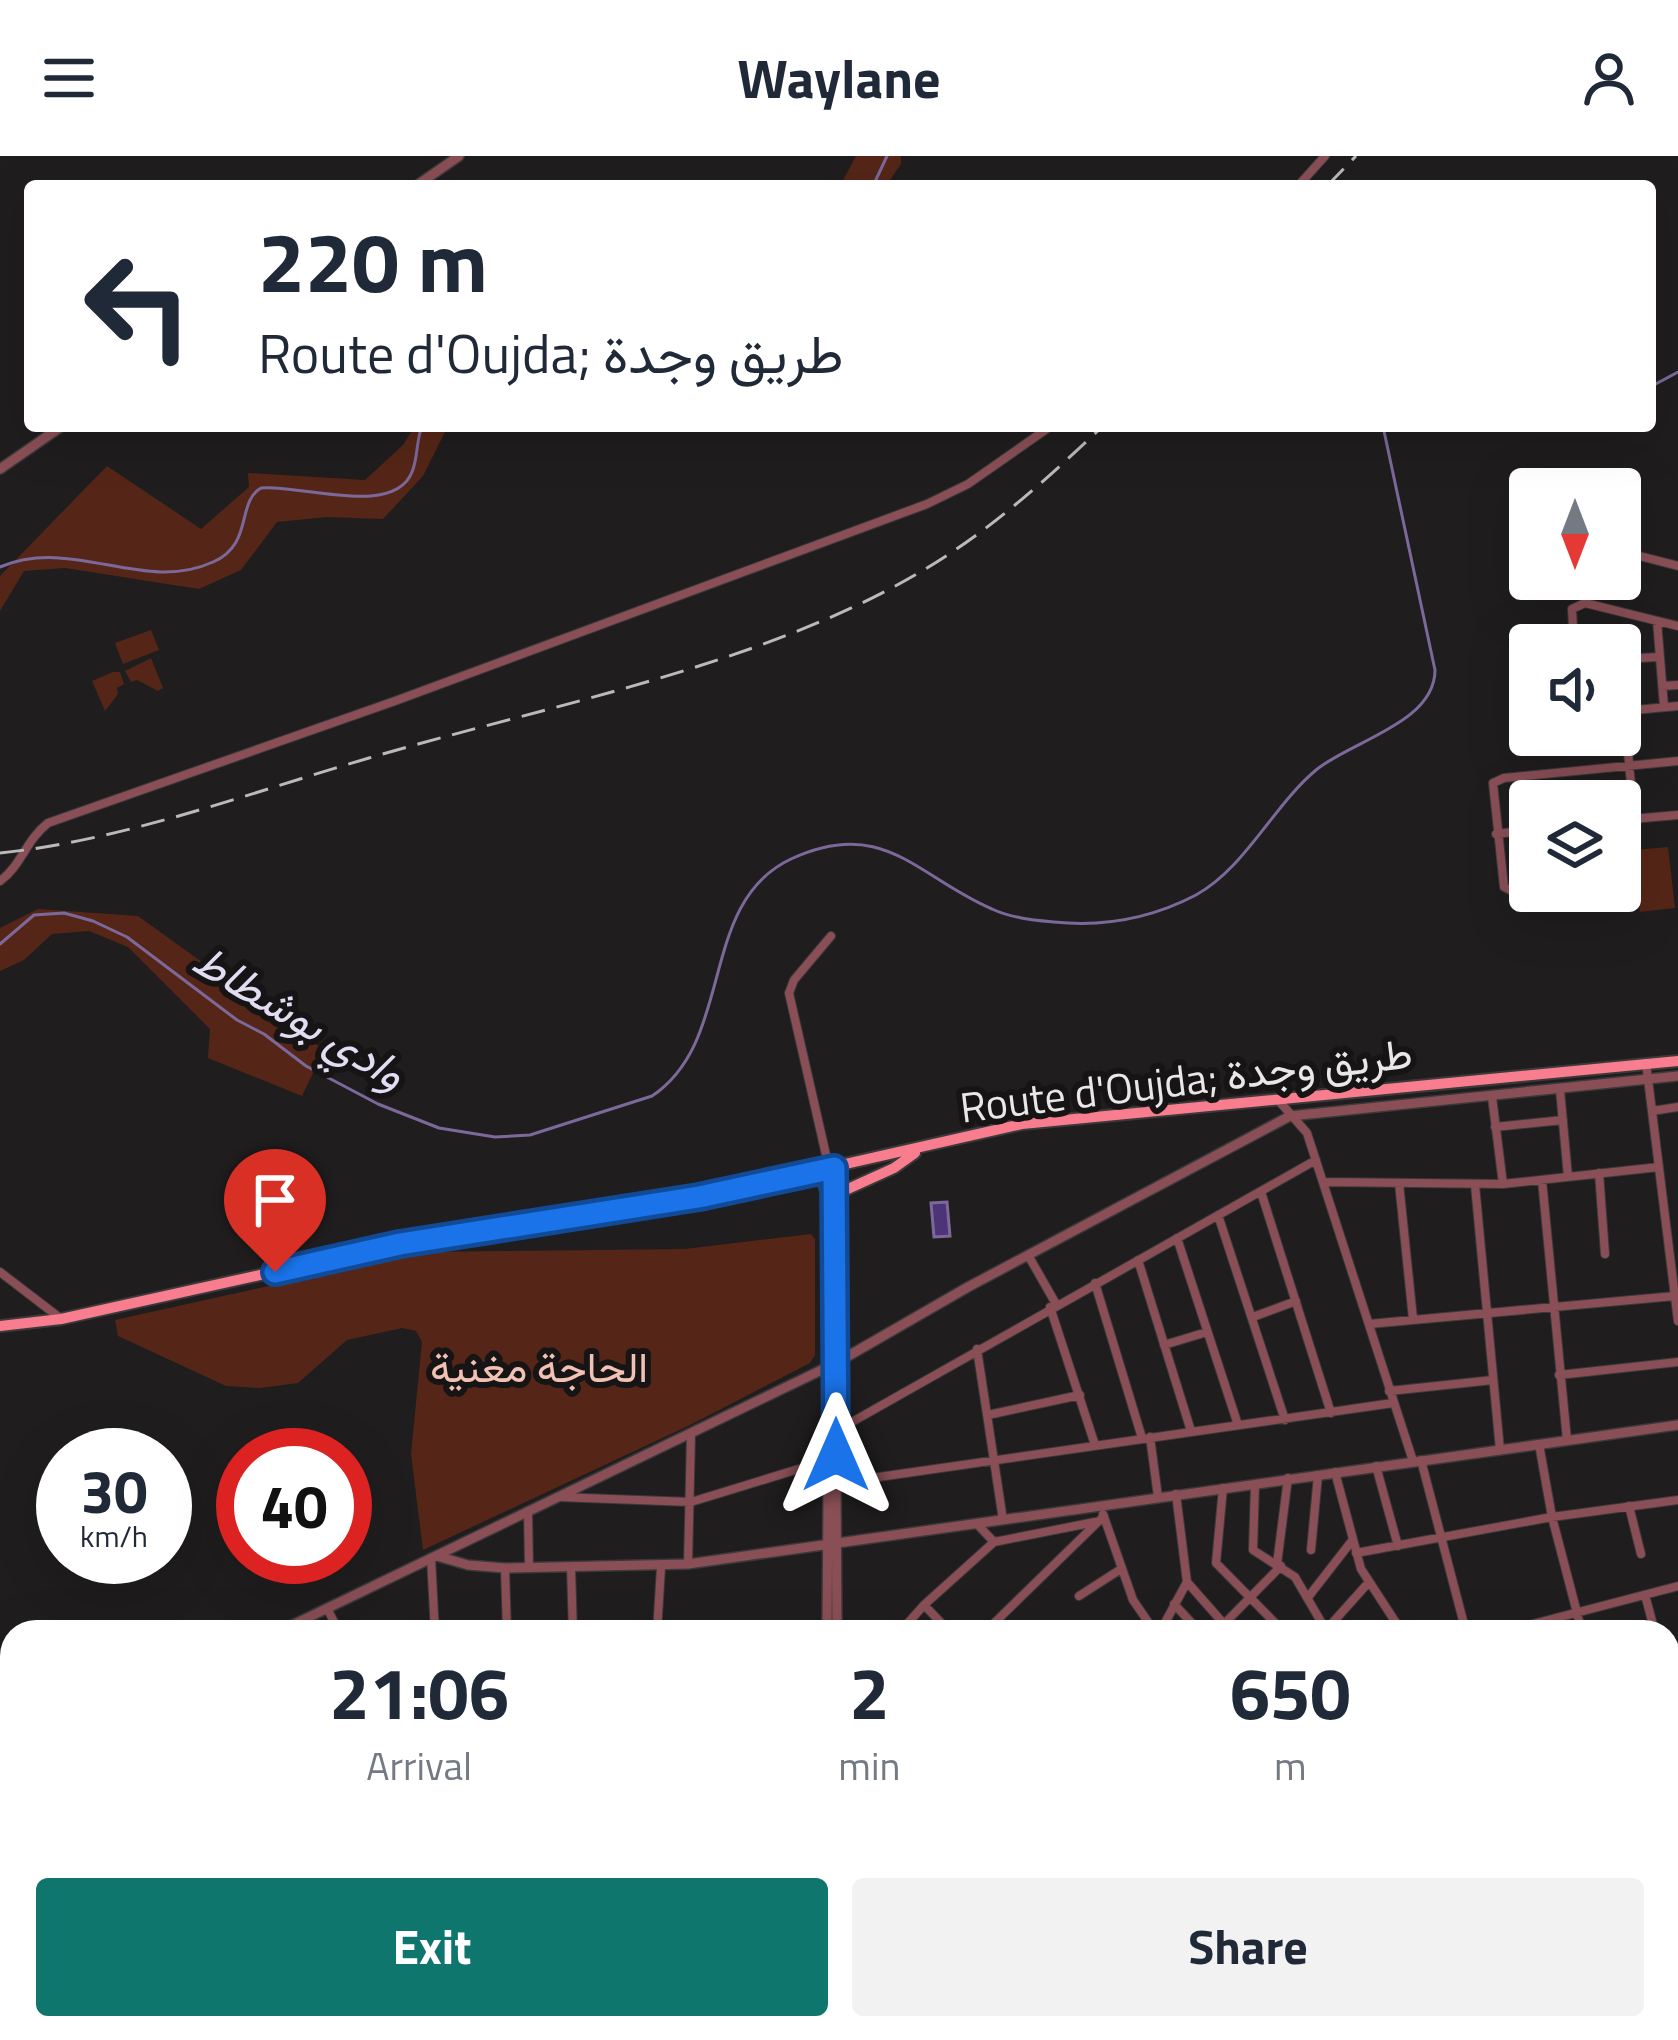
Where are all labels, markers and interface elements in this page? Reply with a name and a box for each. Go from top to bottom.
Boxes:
text: Waylane [737,37,941,119]
icon: menu [36,45,102,111]
icon: person [1576,45,1642,111]
text: 220 m [258,197,488,325]
icon: left [60,228,216,384]
text: Route d'Oujda; طريق وجدة [258,312,843,394]
north arrow [1509,468,1641,600]
map controls [1509,468,1641,912]
button: sound [1509,624,1641,756]
button: layers [1509,780,1641,912]
water label: وادي بوشطاط [179,925,420,1109]
street label: Route d'Oujda; طريق وجدة [956,1020,1416,1139]
pin [224,1149,326,1272]
icon: arrive [242,1167,308,1233]
park label: الحاجة مغنية [430,1334,648,1398]
position arrow [773,1392,899,1518]
speed limit sign: 40 [216,1428,372,1584]
text: 30 [80,1445,148,1536]
text: km/h [80,1513,148,1559]
text: 21:06 [329,1637,509,1747]
text: 2 [849,1637,890,1747]
text: 650 [1230,1637,1351,1747]
text: Arrival [366,1736,472,1795]
text: min [838,1736,900,1795]
text: m [1274,1736,1306,1795]
button: Exit [36,1878,828,2016]
button: Share [852,1878,1644,2016]

